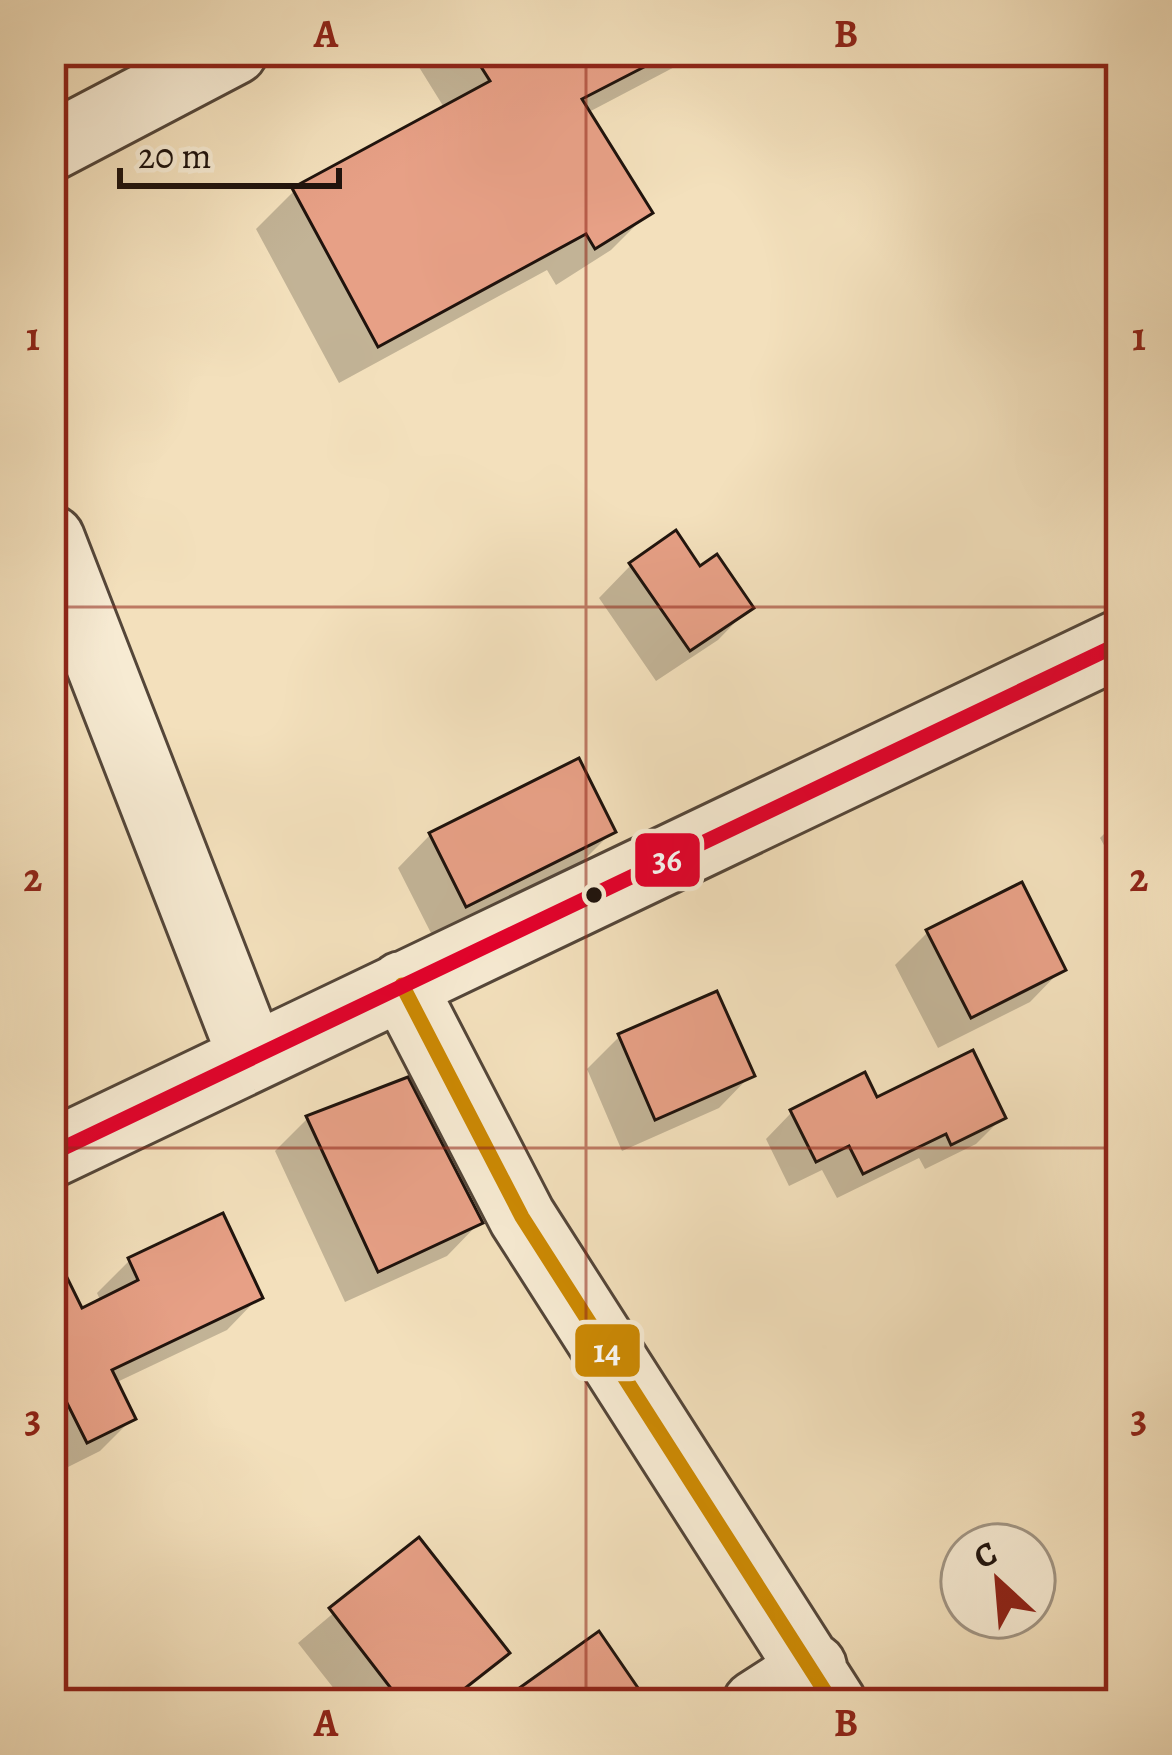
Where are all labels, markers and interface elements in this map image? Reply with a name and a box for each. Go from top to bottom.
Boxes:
text: A [313,7,339,60]
text: B [834,7,858,60]
scale bar [120,114,339,188]
text: 20 m [138,131,211,180]
text: 1 [26,310,40,363]
text: 1 [1132,310,1146,363]
line badge: 36 [633,831,702,889]
text: 36 [652,837,682,882]
text: 2 [24,851,43,904]
text: 2 [1130,851,1149,904]
unlabelled marker [583,884,605,906]
line badge: 14 [573,1322,642,1379]
text: 14 [593,1328,621,1373]
text: 3 [25,1392,41,1445]
text: 3 [1131,1392,1147,1445]
north arrow [938,1521,1058,1641]
text: С [966,1530,1004,1579]
text: A [313,1696,339,1749]
text: B [834,1696,858,1749]

